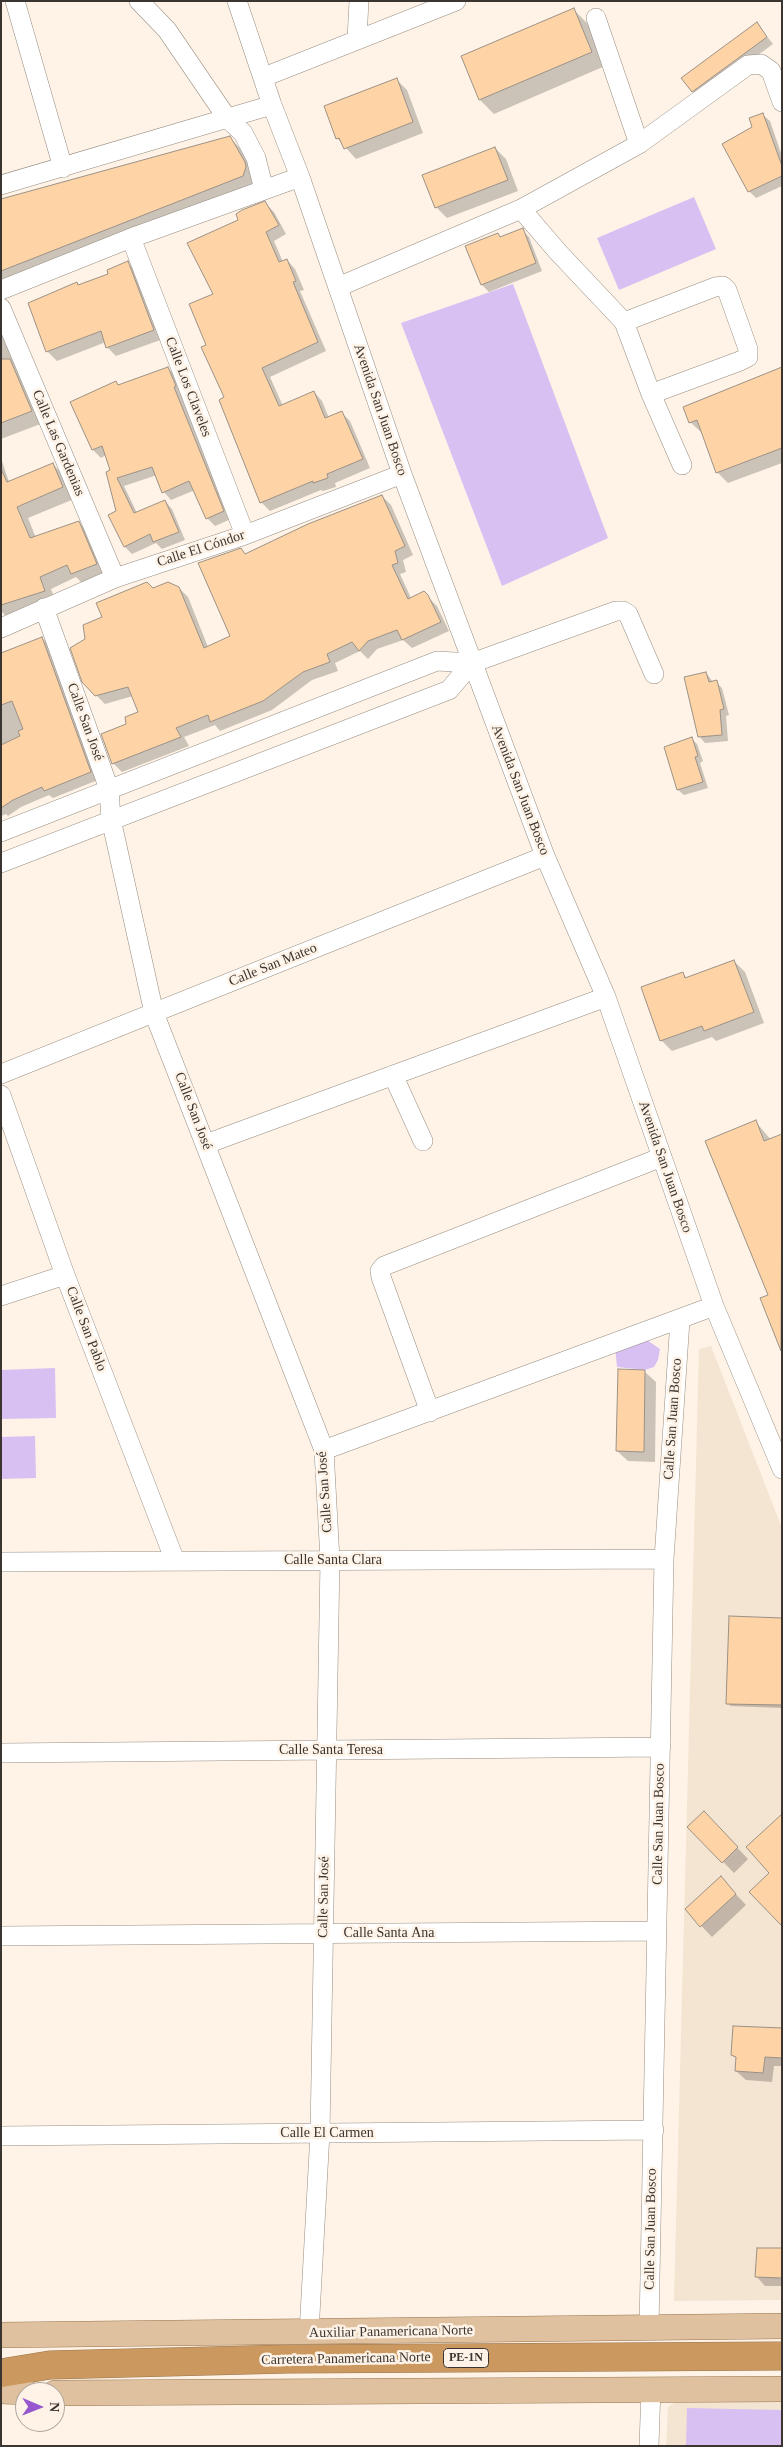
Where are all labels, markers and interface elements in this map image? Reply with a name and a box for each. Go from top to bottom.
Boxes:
street label: Calle Los Claveles [161,335,215,439]
street label: Avenida San Juan Bosco [350,342,410,478]
street label: Calle Las Gardenias [28,387,88,499]
street label: Calle El Cóndor [155,527,247,571]
street label: Calle San José [63,681,107,763]
street label: Avenida San Juan Bosco [487,722,553,858]
street label: Calle San Mateo [227,940,319,990]
street label: Calle San José [171,1070,215,1152]
street label: Avenida San Juan Bosco [635,1099,695,1235]
street label: Calle San Pablo [62,1284,110,1374]
street label: Calle San Juan Bosco [660,1358,686,1480]
street label: Calle San José [314,1451,336,1533]
street label: Calle Santa Clara [284,1552,382,1568]
street label: Calle Santa Teresa [279,1742,383,1758]
street label: Calle San Juan Bosco [650,1763,668,1885]
street label: Calle San José [315,1856,333,1938]
street label: Calle Santa Ana [344,1925,434,1941]
street label: Calle El Carmen [280,2125,374,2141]
street label: Calle San Juan Bosco [642,2168,660,2290]
street label: Auxiliar Panamericana Norte [309,2322,473,2342]
road number: PE-1N [444,2348,488,2368]
street label: Carretera Panamericana Norte [261,2349,431,2369]
north arrow [15,2382,65,2432]
text: N [47,2402,62,2412]

